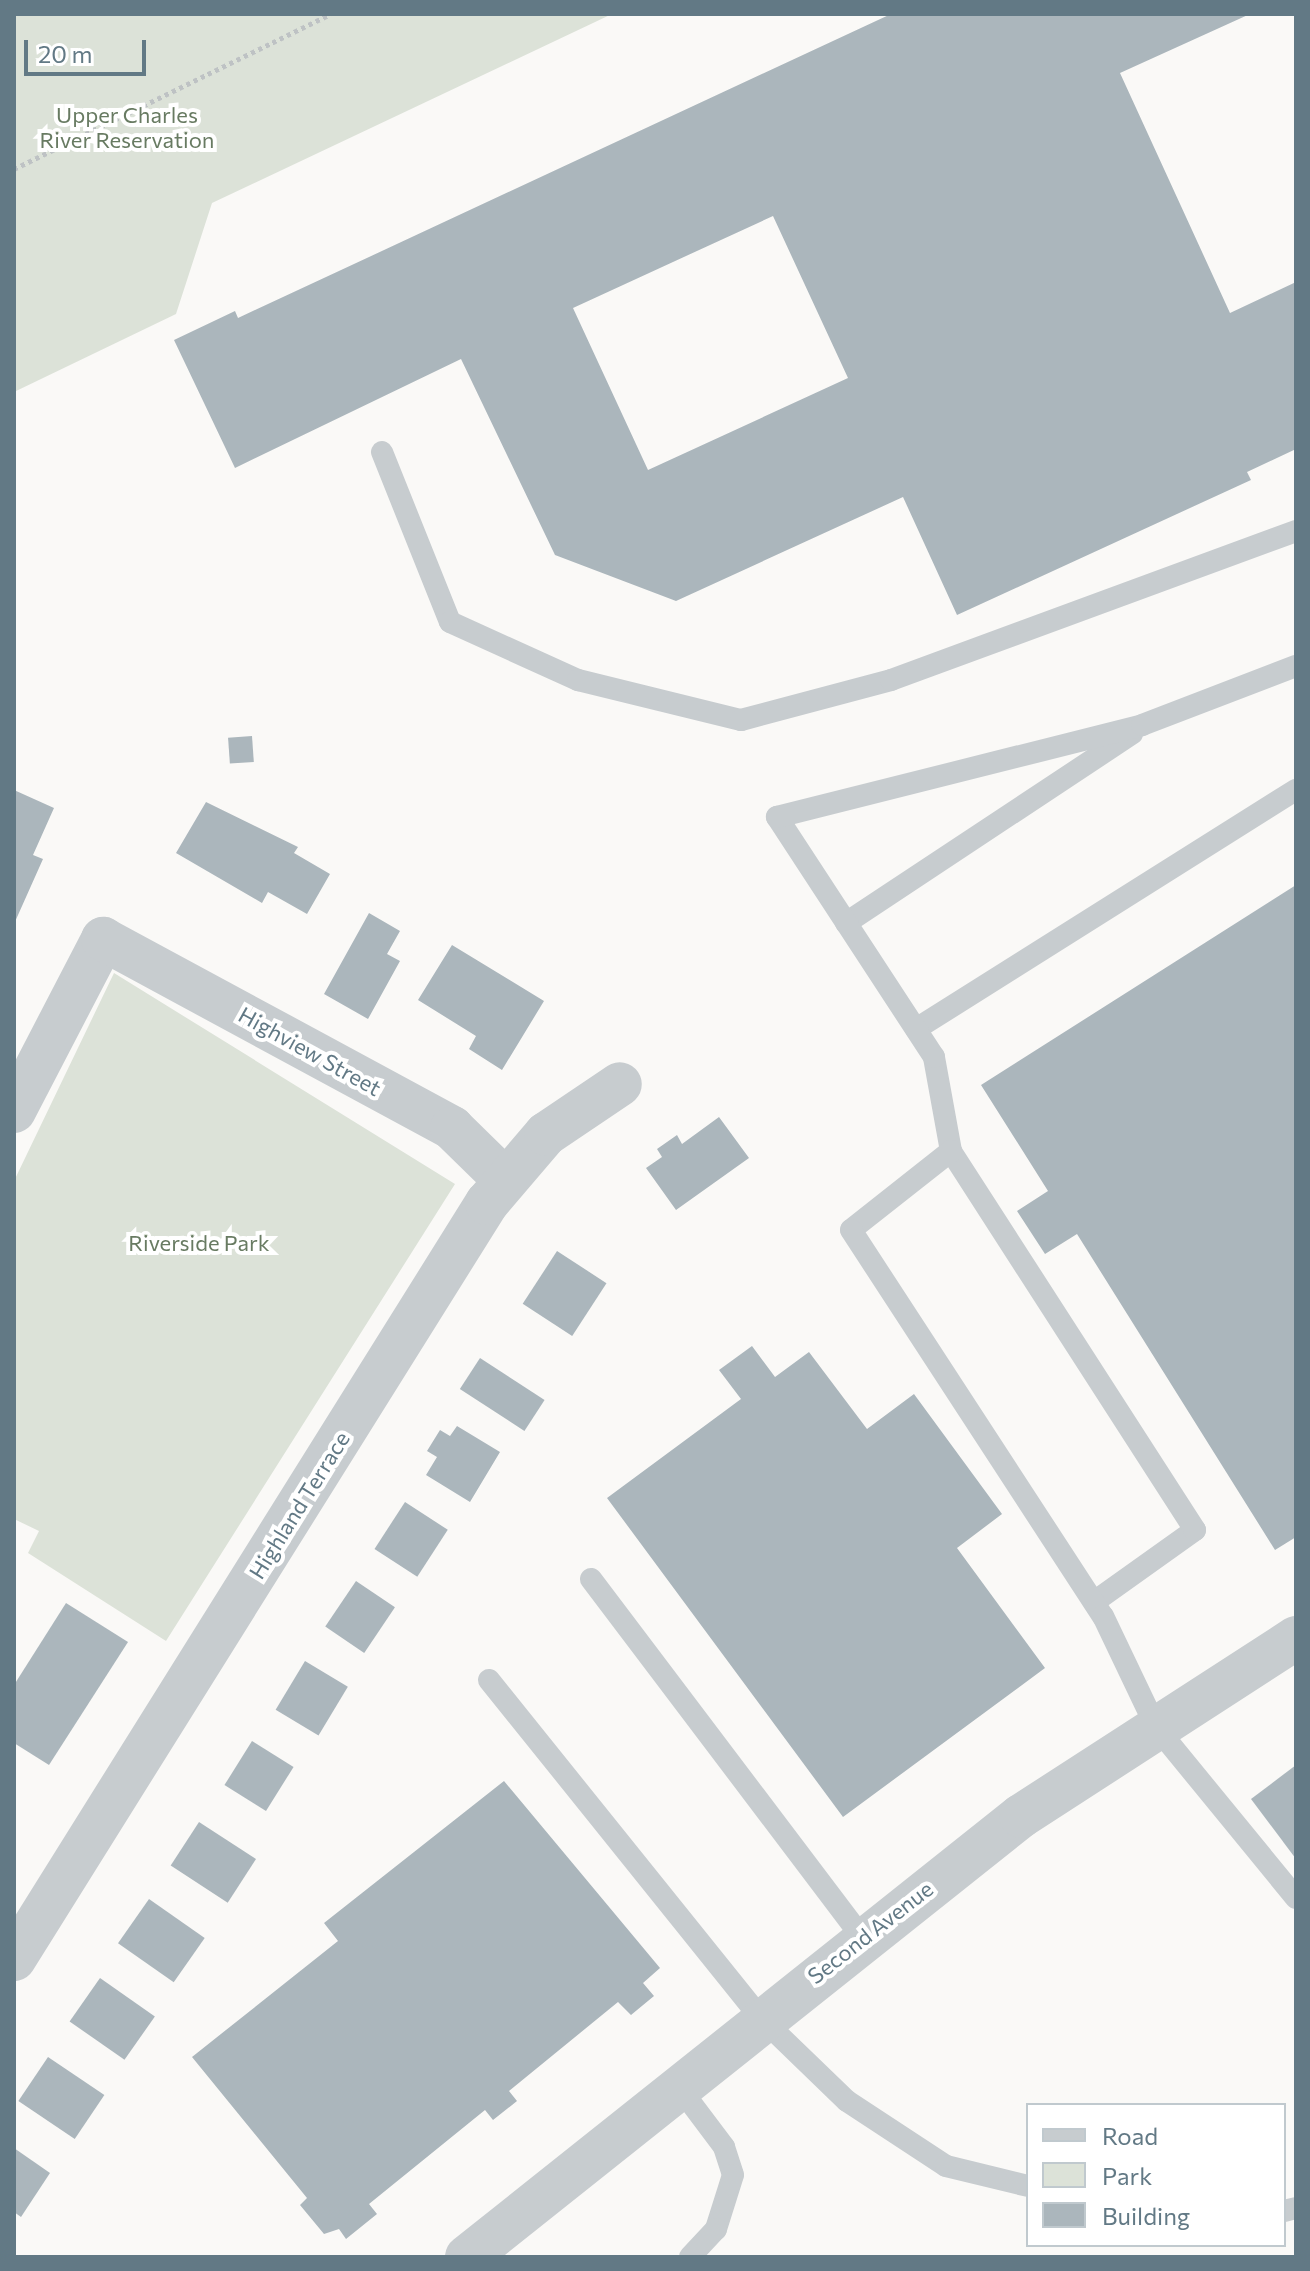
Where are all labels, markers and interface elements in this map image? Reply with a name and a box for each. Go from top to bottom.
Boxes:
scale bar [28,24,150,74]
text: 20 m [38,39,92,68]
park label: Upper Charles River Reservation [40,101,214,152]
street label: Highview Street [234,1001,386,1101]
park label: Riverside Park [128,1230,270,1256]
street label: Highland Terrace [243,1426,355,1584]
street label: Second Avenue [802,1875,938,1989]
legend [1026,2103,1286,2247]
text: Road [1102,2121,1158,2150]
text: Park [1102,2161,1152,2190]
text: Building [1102,2201,1190,2230]

